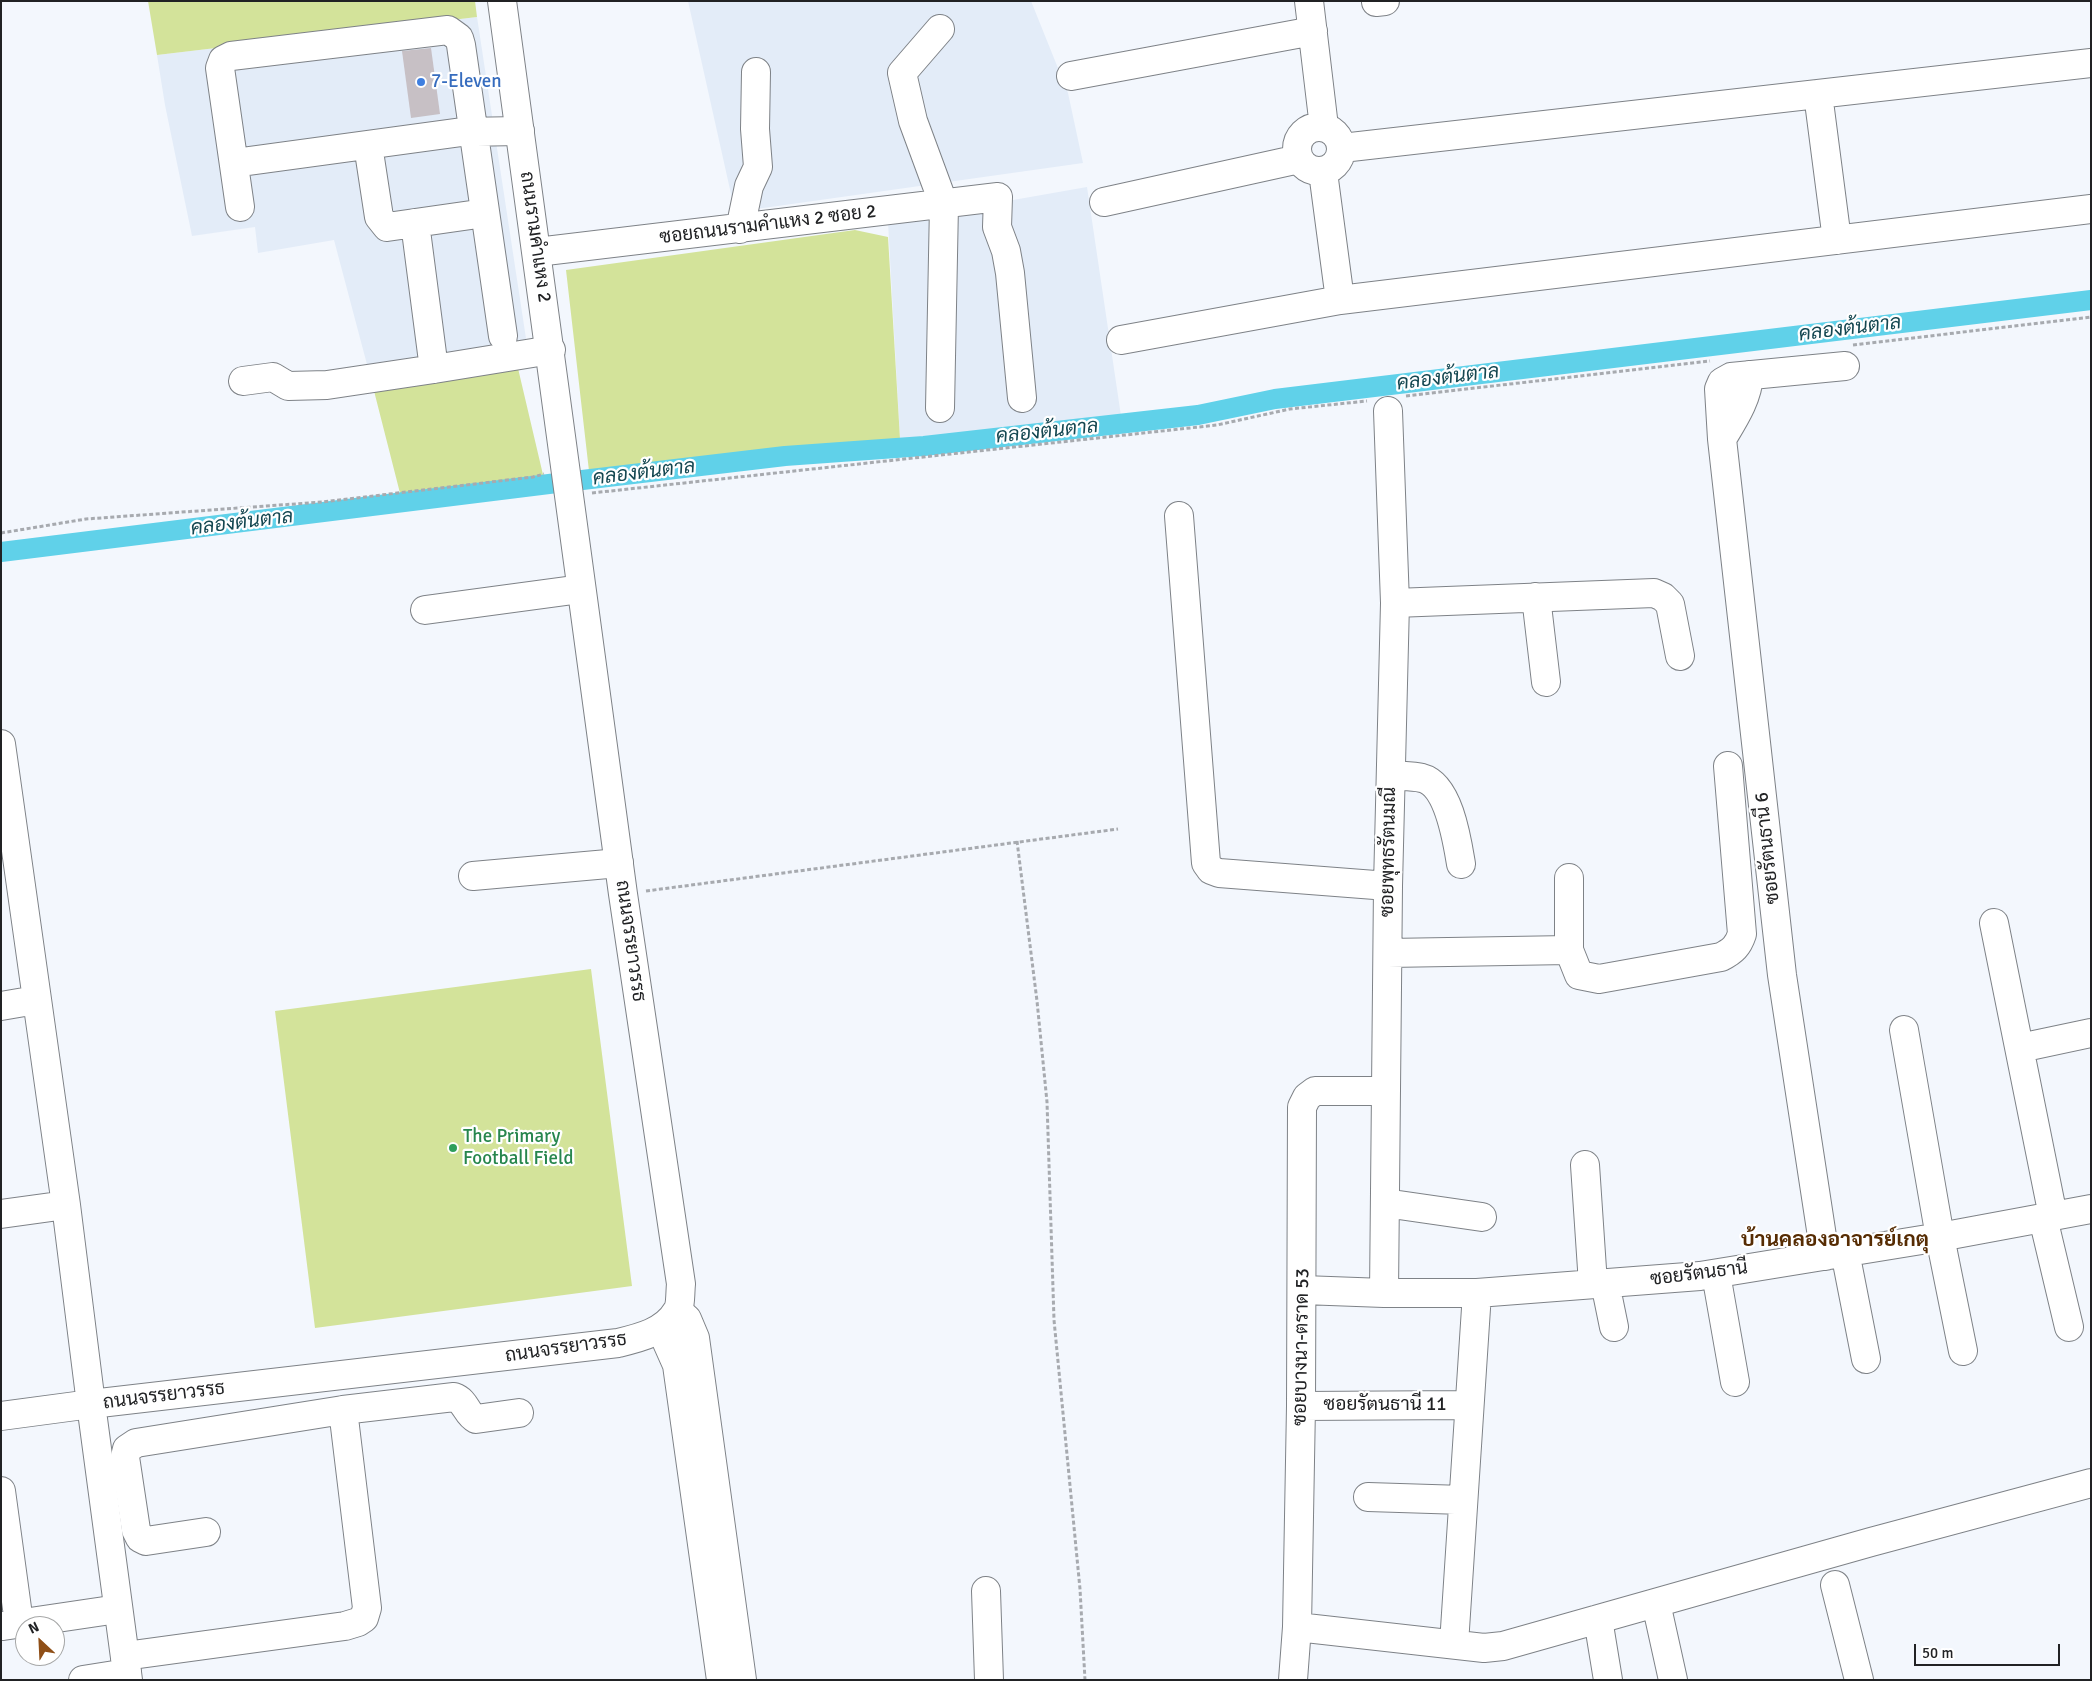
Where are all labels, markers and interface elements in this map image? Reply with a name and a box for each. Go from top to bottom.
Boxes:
place label: 7-Eleven [431,71,502,93]
marker: 7-Eleven [415,76,427,88]
street label: ถนนรามคำแหง 2 [515,170,555,304]
street label: ซอยถนนรามคำแหง 2 ซอย 2 [658,200,878,250]
water label: คลองต้นตาล [1798,311,1902,347]
water label: คลองต้นตาล [1396,360,1500,396]
water label: คลองต้นตาล [995,415,1099,449]
water label: คลองต้นตาล [592,455,696,491]
water label: คลองต้นตาล [190,505,294,541]
street label: ซอยพุทธรัตนมณี [1376,787,1402,917]
street label: ซอยรัตนธานี 6 [1751,791,1785,905]
street label: ถนนจรรยาวรรธ [610,879,650,1003]
place label: The Primary Football Field [463,1126,573,1170]
marker: The Primary Football Field [447,1142,459,1154]
district label: บ้านคลองอาจารย์เกตุ [1741,1227,1929,1253]
street label: ซอยรัตนธานี [1649,1257,1749,1291]
street label: ซอยบางนา-ตราด 53 [1289,1268,1315,1426]
street label: ถนนจรรยาวรรธ [504,1328,628,1368]
street label: ถนนจรรยาวรรธ [102,1377,226,1415]
street label: ซอยรัตนธานี 11 [1324,1394,1446,1416]
north arrow [15,1616,65,1666]
text: N [26,1618,42,1638]
scale bar [1917,1634,2063,1666]
text: 50 m [1922,1644,1953,1662]

